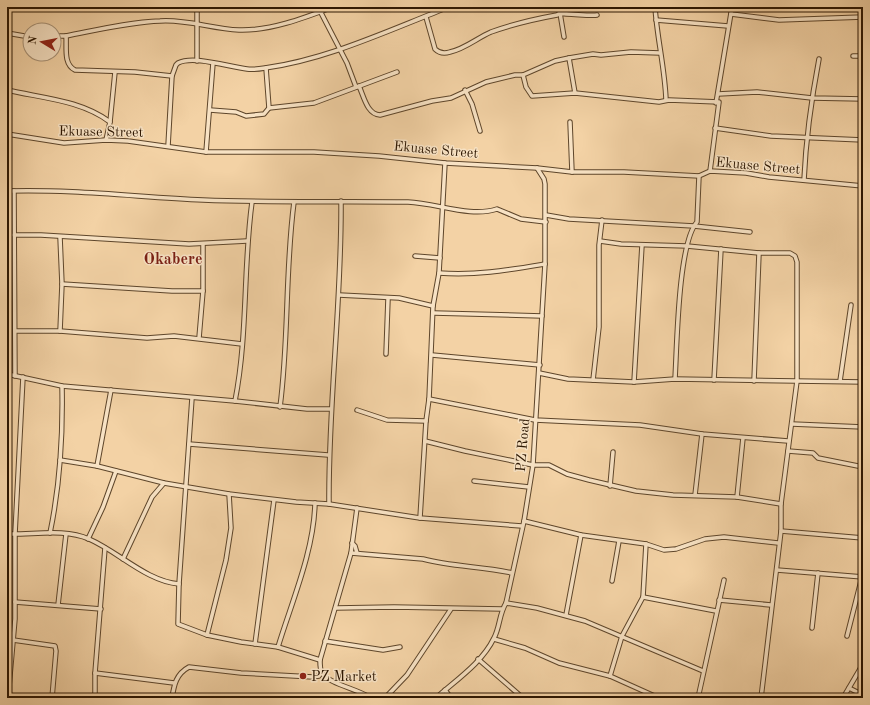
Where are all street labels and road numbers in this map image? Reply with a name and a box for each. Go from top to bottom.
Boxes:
street label: Ekuase Street [58,124,144,140]
street label: Ekuase Street [393,139,479,161]
street label: Ekuase Street [715,155,801,177]
street label: PZ Road [514,418,532,472]

